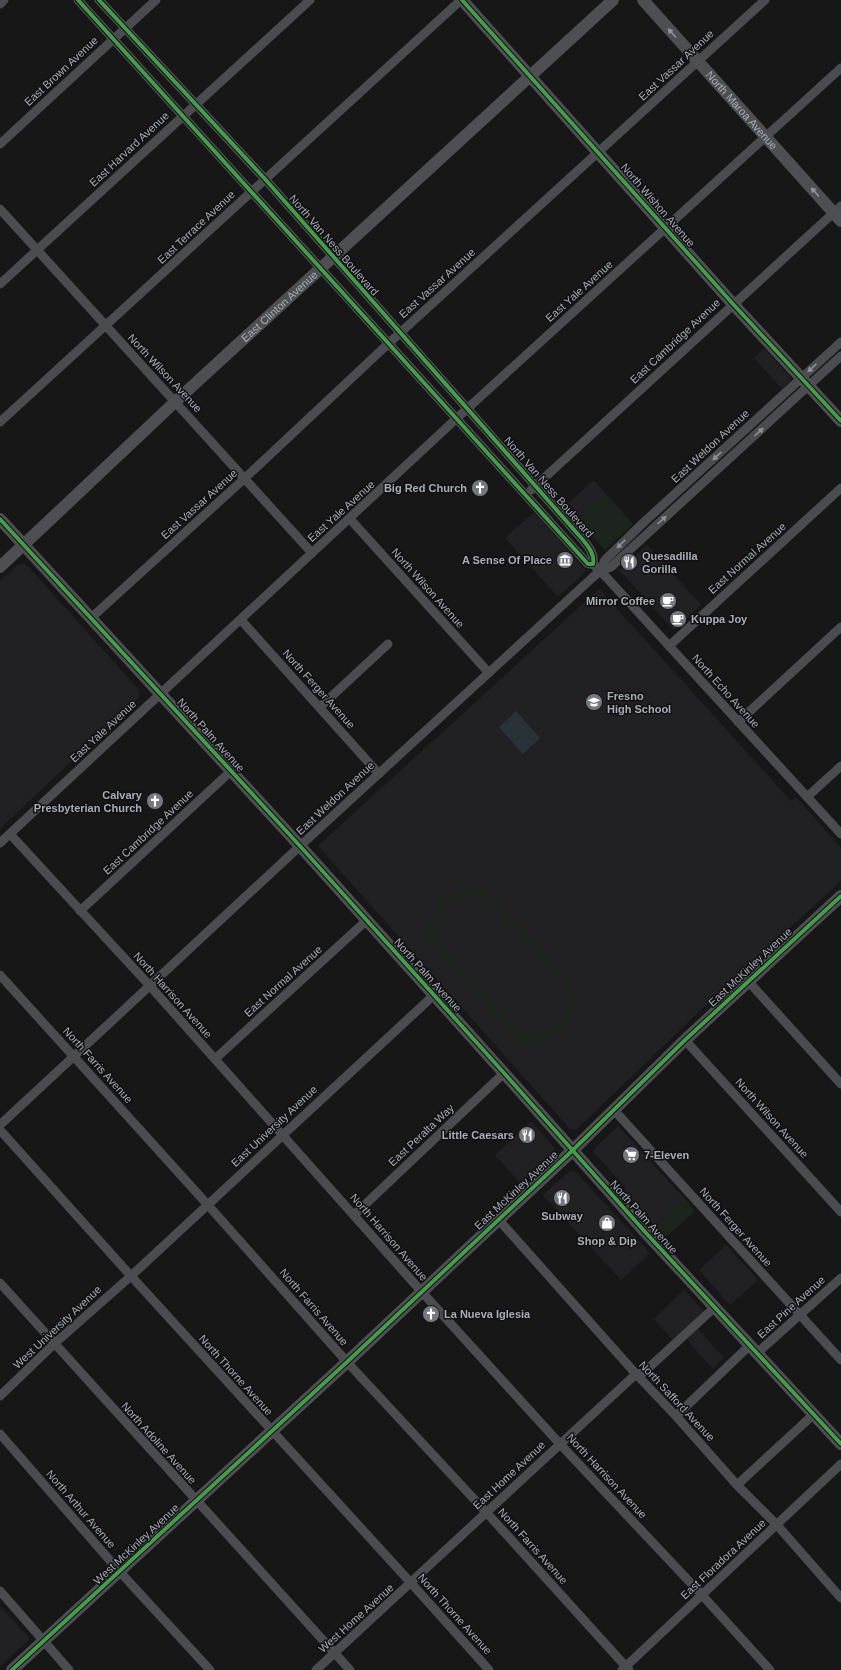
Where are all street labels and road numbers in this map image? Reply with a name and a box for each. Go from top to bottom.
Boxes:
street label: East Vassar Avenue [636,27,716,103]
street label: East Brown Avenue [22,34,100,108]
street label: North Maroa Avenue [704,69,780,152]
street label: East Harvard Avenue [87,109,171,189]
street label: North Wishon Avenue [619,161,697,249]
street label: East Terrace Avenue [155,188,237,266]
street label: North Van Ness Boulevard [287,192,381,298]
street label: East Vassar Avenue [397,246,477,320]
street label: East Yale Avenue [543,258,615,324]
street label: East Clinton Avenue [239,268,320,344]
street label: East Cambridge Avenue [628,296,722,386]
street label: North Wilson Avenue [126,331,204,415]
street label: East Weldon Avenue [669,407,751,485]
street label: North Van Ness Boulevard [502,434,596,540]
street label: East Vassar Avenue [159,467,239,541]
street label: East Yale Avenue [305,478,377,544]
street label: East Normal Avenue [706,520,788,596]
street label: North Wilson Avenue [389,546,467,630]
street label: North Ferger Avenue [280,647,358,731]
street label: North Echo Avenue [690,652,762,730]
street label: North Palm Avenue [175,696,247,774]
street label: East Yale Avenue [68,697,138,765]
street label: East Weldon Avenue [294,759,376,837]
street label: East Cambridge Avenue [101,787,195,877]
street label: East McKinley Avenue [706,925,794,1009]
street label: North Palm Avenue [392,936,464,1014]
street label: East Normal Avenue [242,943,324,1019]
street label: North Harrison Avenue [131,950,215,1040]
street label: North Farris Avenue [61,1025,135,1105]
street label: North Wilson Avenue [733,1076,811,1160]
street label: East University Avenue [229,1083,319,1169]
street label: East Peralta Way [386,1101,456,1168]
street label: East McKinley Avenue [472,1148,560,1232]
street label: North Palm Avenue [608,1178,680,1256]
street label: North Ferger Avenue [697,1185,775,1269]
street label: North Harrison Avenue [348,1191,430,1283]
street label: North Farris Avenue [277,1266,351,1348]
street label: East Pine Avenue [755,1274,827,1340]
street label: West University Avenue [11,1283,103,1371]
street label: North Thorne Avenue [197,1332,275,1418]
street label: North Safford Avenue [637,1359,717,1443]
street label: North Adoline Avenue [119,1400,199,1486]
street label: North Harrison Avenue [565,1431,649,1521]
street label: East Home Avenue [471,1439,547,1511]
street label: North Arthur Avenue [44,1468,118,1550]
street label: West McKinley Avenue [91,1501,181,1587]
street label: North Farris Avenue [496,1506,570,1586]
street label: East Floradora Avenue [678,1517,768,1601]
street label: North Thorne Avenue [416,1571,494,1657]
street label: West Home Avenue [316,1581,396,1655]

